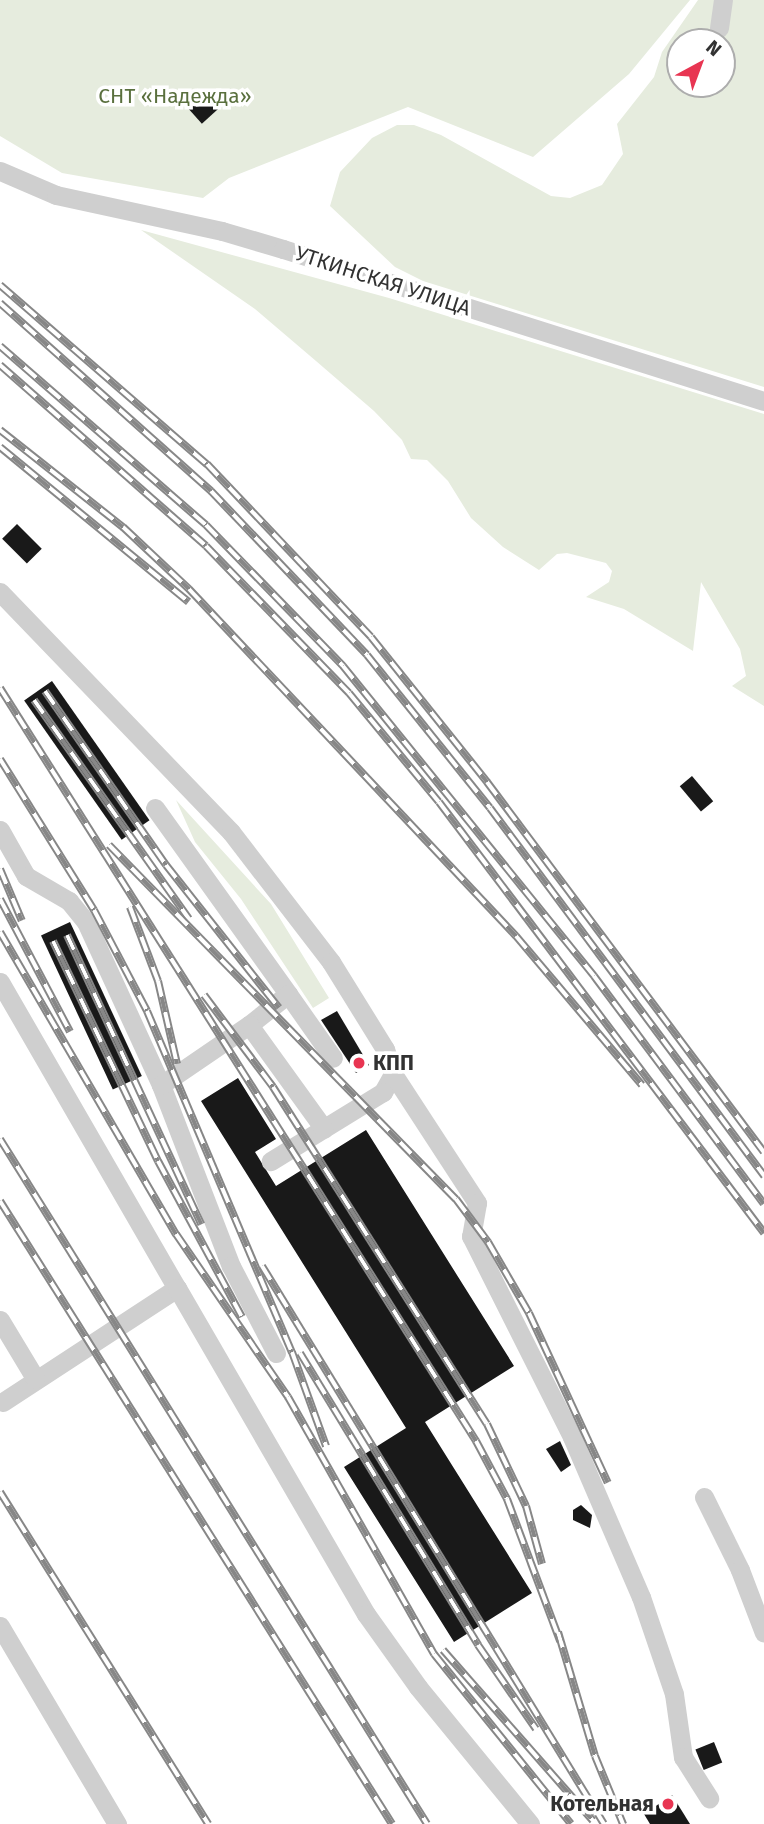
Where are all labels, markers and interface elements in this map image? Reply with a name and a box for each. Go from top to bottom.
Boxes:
north arrow [666,28,736,98]
text: N [701,35,726,61]
park label: СНТ «Надежда» [98,83,252,109]
street label: УТКИНСКАЯ УЛИЦА [292,241,474,321]
place label: КПП [373,1050,414,1076]
marker: КПП [351,1055,367,1071]
place label: Котельная [550,1791,654,1817]
marker: Котельная [660,1796,676,1812]

